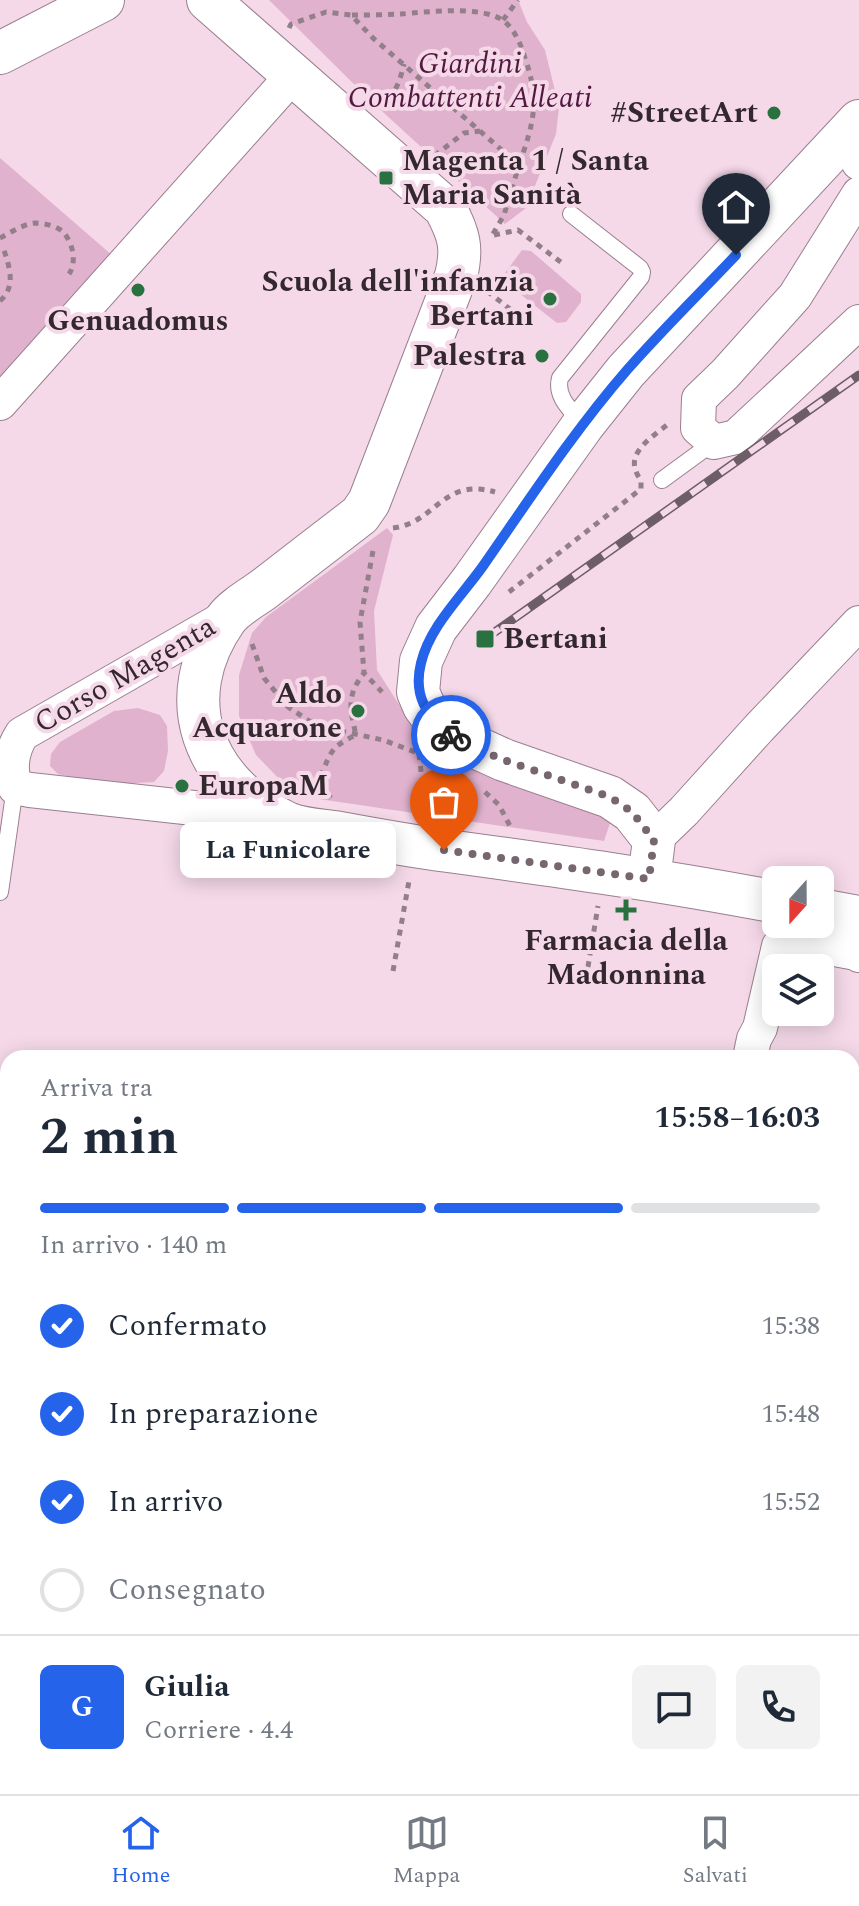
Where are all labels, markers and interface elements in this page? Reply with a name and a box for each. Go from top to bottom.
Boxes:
park label: Giardini Combattenti Alleati [348,41,592,121]
place label: #StreetArt [610,90,758,136]
marker: #StreetArt [765,104,783,122]
place label: Magenta 1 / Santa Maria Sanità [402,138,650,218]
marker: Magenta 1 / Santa Maria Sanità [377,169,395,187]
pin [702,173,770,255]
icon: home [714,185,758,229]
place label: Scuola dell'infanzia Bertani [262,259,535,339]
marker: Genuadomus [129,281,147,299]
marker: Scuola dell'infanzia Bertani [541,290,559,308]
place label: Genuadomus [47,298,229,344]
place label: Palestra [413,333,527,379]
marker: Palestra [533,347,551,365]
street label: Corso Magenta [26,604,225,746]
place label: Bertani [503,616,608,662]
marker: Bertani [474,628,496,650]
place label: Aldo Acquarone [192,671,342,751]
courier [411,695,491,775]
marker: Aldo Acquarone [349,702,367,720]
icon: bike [429,713,473,757]
place label: EuropaM [198,763,328,809]
pin [410,768,478,850]
marker: EuropaM [173,777,191,795]
icon: bag [422,780,466,824]
callout: La Funicolare [180,822,396,878]
text: La Funicolare [205,830,371,870]
north arrow [762,866,834,938]
map controls [762,866,834,1026]
marker: Farmacia della Madonnina [617,901,635,919]
place label: Farmacia della Madonnina [524,918,729,998]
button: layers [762,954,834,1026]
text: Arriva tra [40,1068,153,1108]
text: 15:58–16:03 [654,1095,820,1141]
text: 2 min [40,1098,178,1177]
text: In arrivo · 140 m [40,1225,227,1265]
text: Confermato [108,1303,267,1349]
icon: check [40,1304,84,1348]
text: 15:38 [761,1306,820,1346]
text: In preparazione [108,1391,319,1437]
icon: check [40,1392,84,1436]
text: 15:48 [761,1394,820,1434]
text: In arrivo [108,1479,223,1525]
icon: check [40,1480,84,1524]
text: 15:52 [761,1482,820,1522]
text: Consegnato [108,1567,266,1613]
text: Giulia [144,1664,230,1710]
button: chat [632,1665,716,1749]
button: phone [736,1665,820,1749]
text: G [71,1684,93,1730]
text: Corriere · 4.4 [144,1710,293,1750]
tab: Home [111,1811,170,1892]
tab: Mappa [393,1811,460,1892]
tab: Salvati [683,1811,748,1892]

